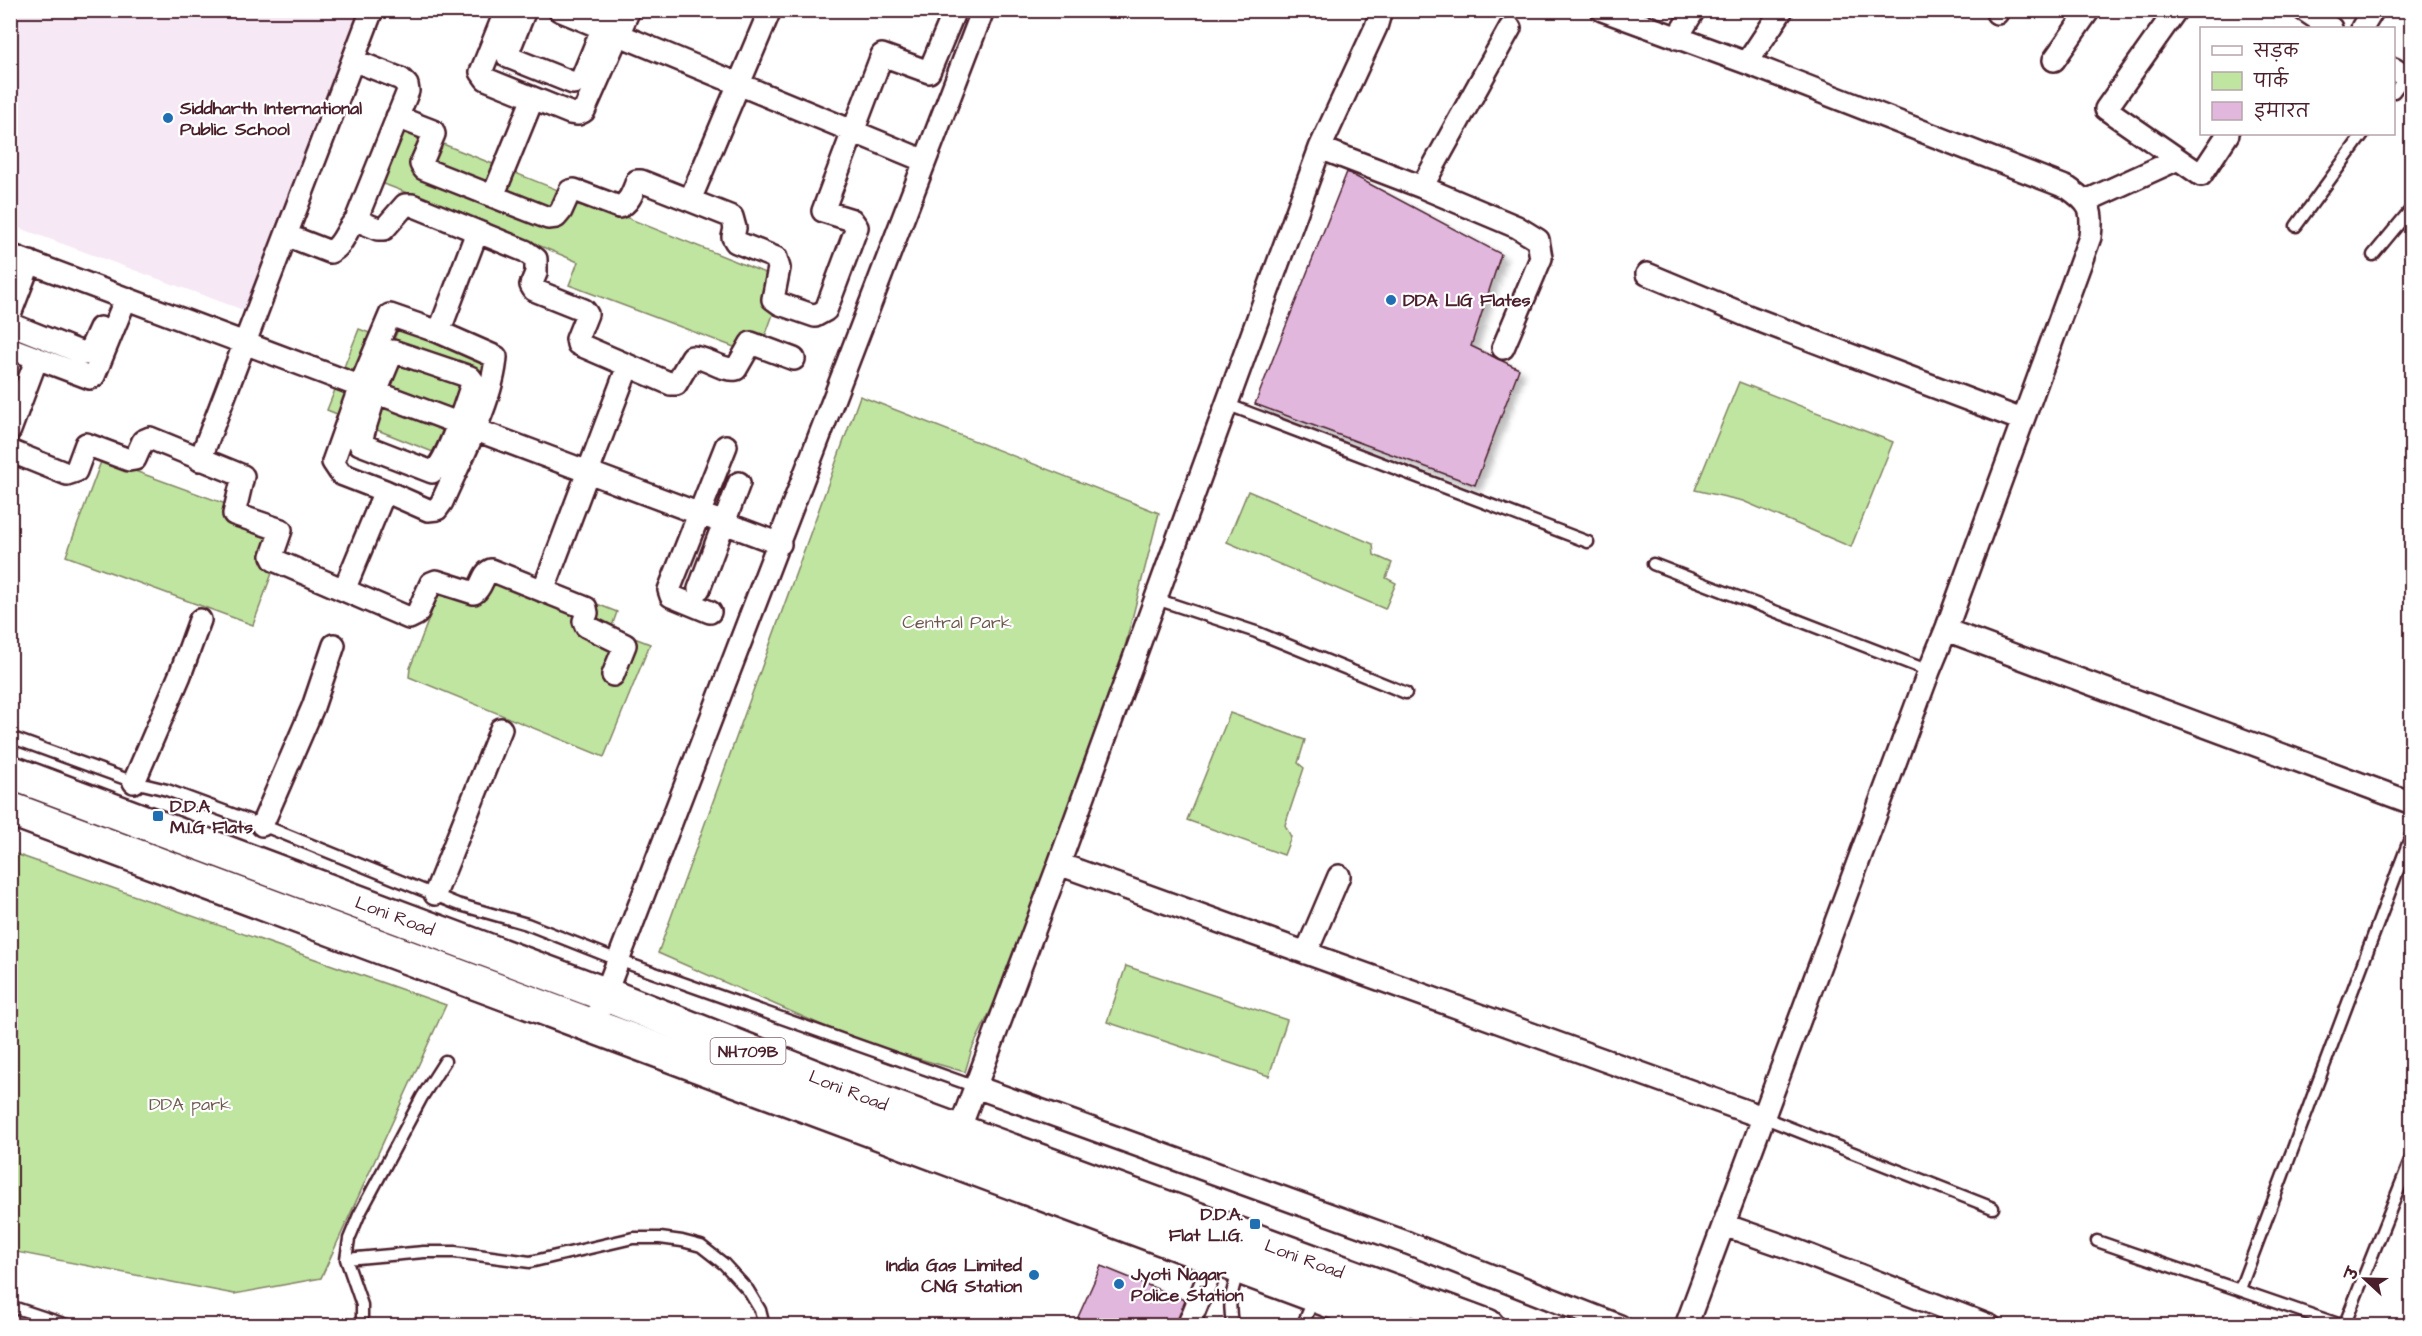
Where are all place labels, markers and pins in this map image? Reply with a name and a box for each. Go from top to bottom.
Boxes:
place label: Siddharth International Public School [179,96,362,142]
marker: Siddharth International Public School [161,111,175,125]
place label: DDA LIG Flates [1403,288,1530,313]
marker: DDA LIG Flates [1384,293,1398,307]
place label: D.D.A M.I.G Flats [170,794,253,840]
marker: D.D.A M.I.G Flats [151,809,165,823]
place label: D.D.A. Flat L.I.G. [1169,1202,1243,1248]
marker: D.D.A. Flat L.I.G. [1248,1217,1262,1231]
place label: India Gas Limited CNG Station [886,1253,1023,1299]
place label: Jyoti Nagar Police Station [1130,1262,1244,1308]
marker: India Gas Limited CNG Station [1027,1268,1041,1282]
marker: Jyoti Nagar Police Station [1112,1277,1126,1291]

